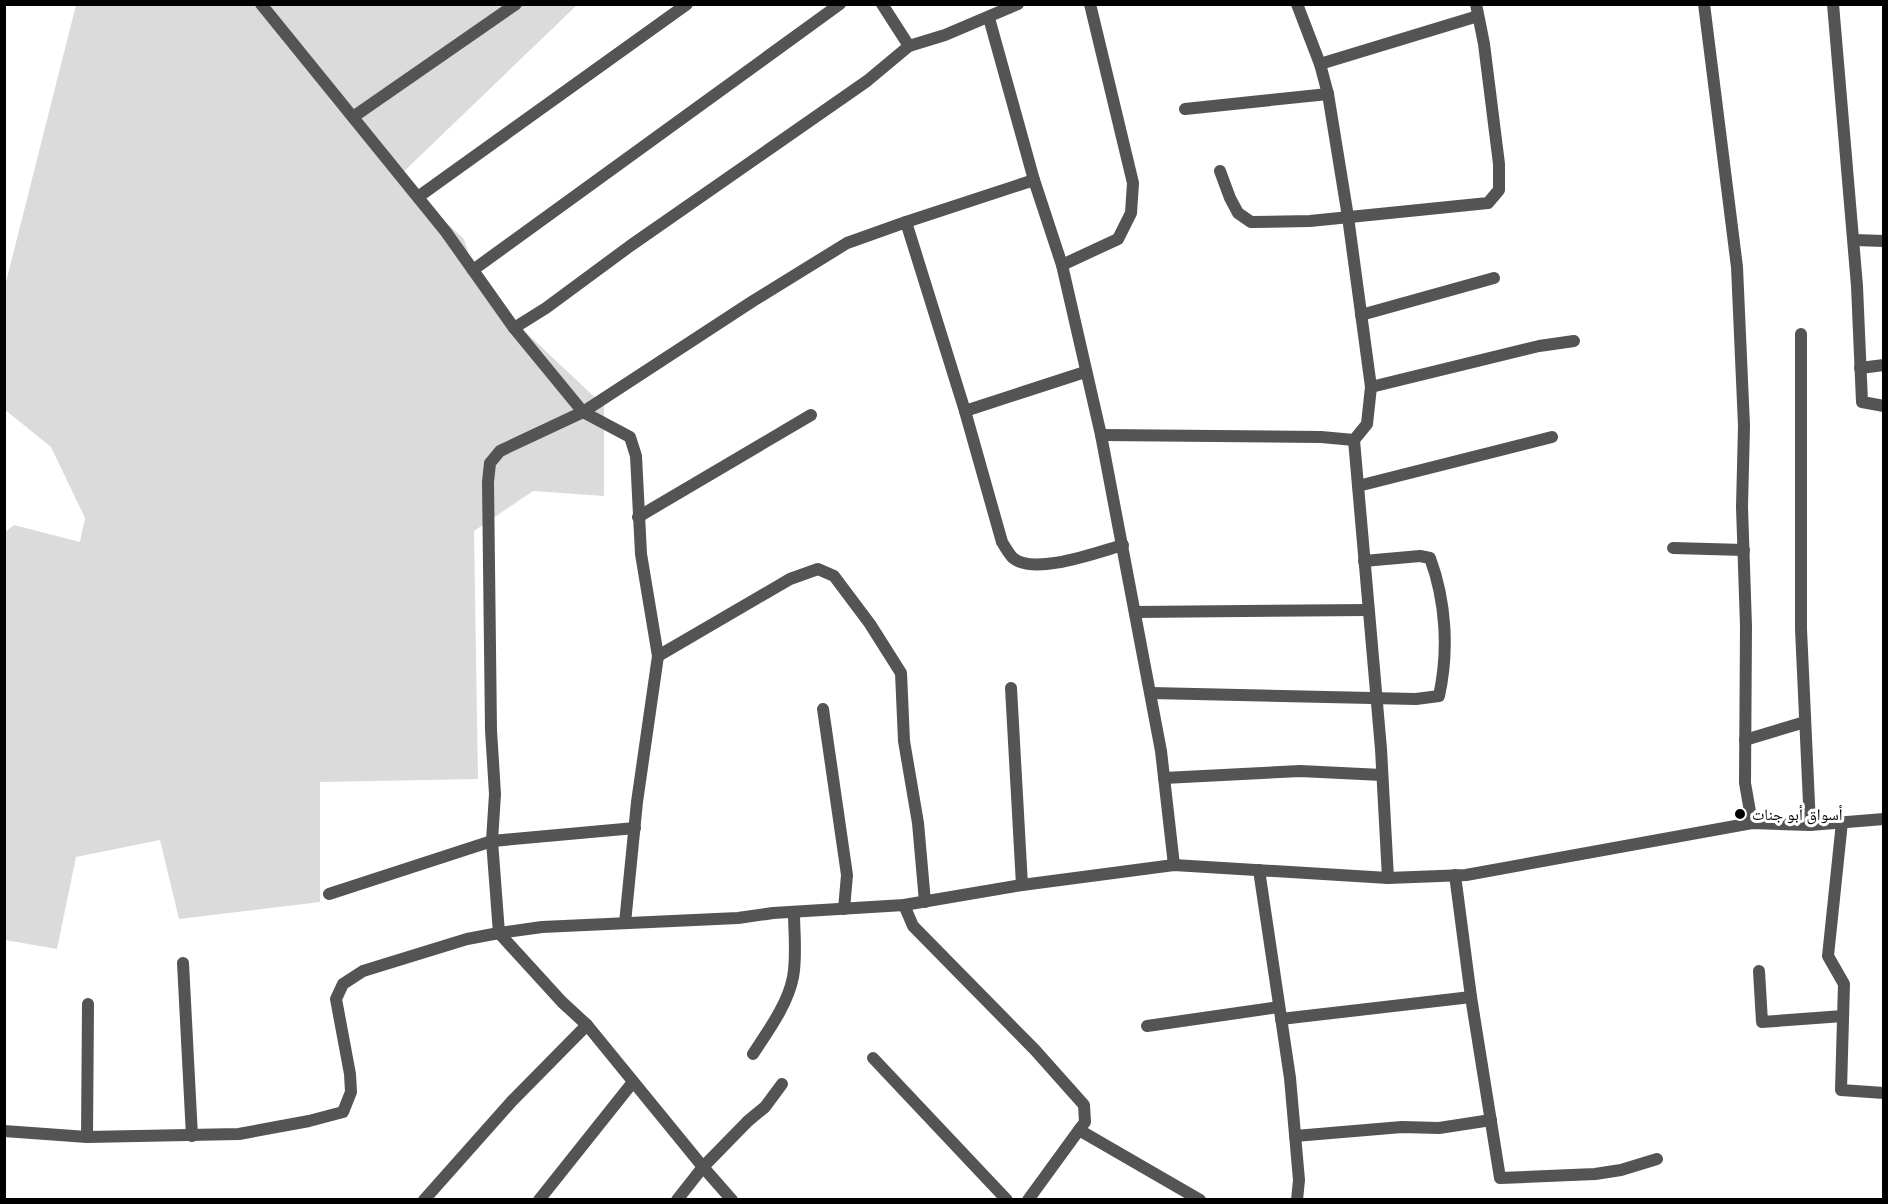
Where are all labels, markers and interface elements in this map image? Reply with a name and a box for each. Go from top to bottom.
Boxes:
place label: أسواق أبو جنات [1752,804,1842,825]
marker: أسواق أبو جنات [1733,807,1747,821]

